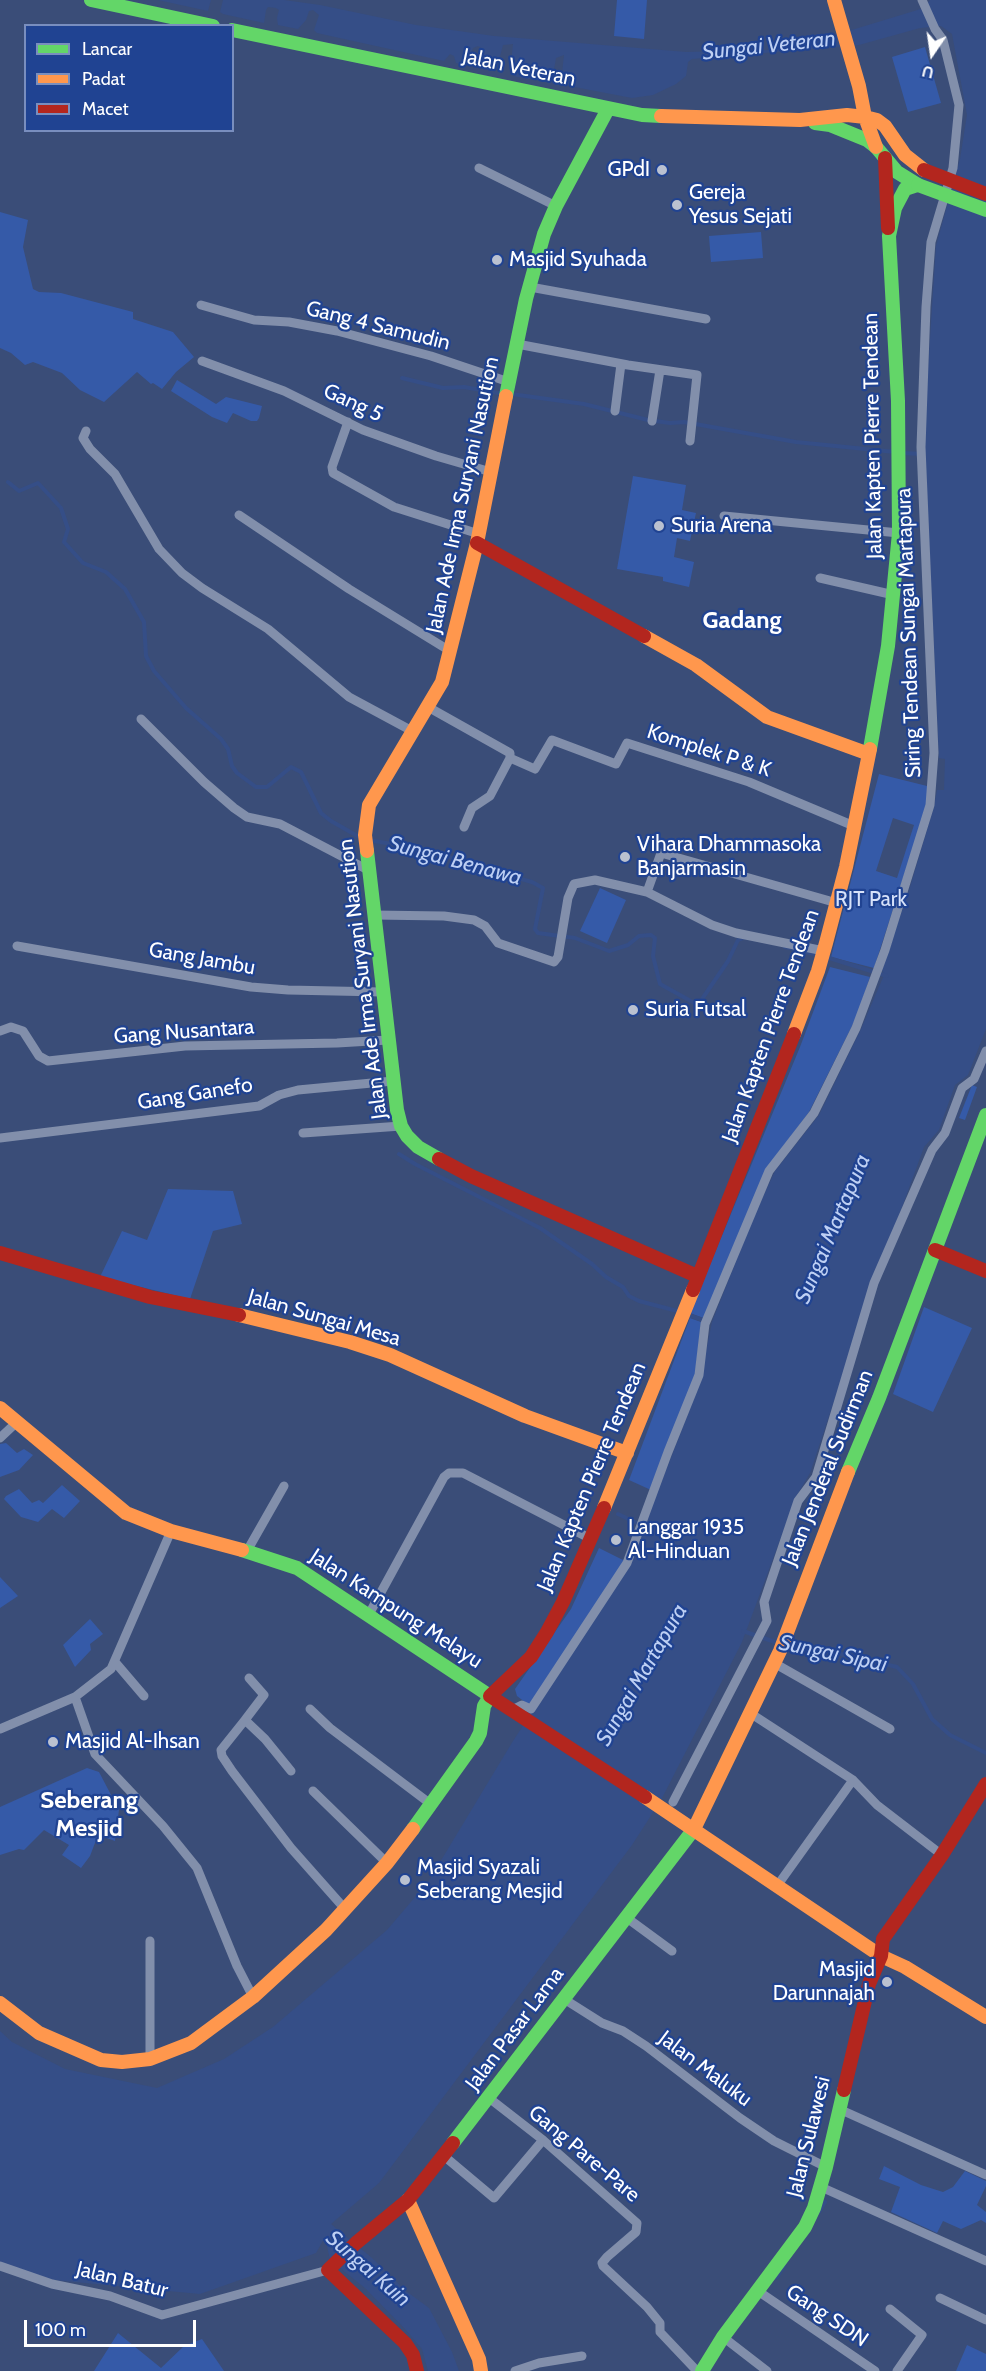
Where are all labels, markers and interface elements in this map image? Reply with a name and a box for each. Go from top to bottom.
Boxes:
legend [24,24,234,132]
north arrow [902,24,962,84]
water label: Sungai Veteran [701,26,837,66]
text: Lancar [82,38,132,60]
street label: Jalan Veteran [460,44,578,92]
text: U [920,61,936,83]
text: Padat [82,68,125,90]
text: Macet [82,98,128,120]
place label: GPdI [607,157,650,183]
marker: GPdI [655,163,669,177]
place label: Gereja Yesus Sejati [689,180,792,230]
marker: Gereja Yesus Sejati [670,198,684,212]
place label: Masjid Syuhada [509,247,647,273]
marker: Masjid Syuhada [490,253,504,267]
street label: Gang 4 Samudin [303,296,453,356]
street label: Jalan Kapten Pierre Tendean [858,313,888,559]
street label: Jalan Ade Irma Suryani Nasution [421,354,505,636]
street label: Gang 5 [319,378,387,428]
street label: Siring Tendean Sungai Martapura [891,488,927,778]
place label: Suria Arena [671,513,772,539]
marker: Suria Arena [652,519,666,533]
district label: Gadang [703,607,781,635]
street label: Komplek P & K [644,719,774,783]
water label: Sungai Benawa [385,831,525,891]
place label: Vihara Dhammasoka Banjarmasin [637,832,821,882]
street label: Jalan Ade Irma Suryani Nasution [333,838,393,1120]
marker: Vihara Dhammasoka Banjarmasin [618,850,632,864]
park label: RJT Park [835,887,907,913]
street label: Jalan Kapten Pierre Tendean [717,906,825,1146]
street label: Gang Jambu [147,937,257,981]
place label: Suria Futsal [645,997,746,1023]
marker: Suria Futsal [626,1003,640,1017]
street label: Gang Nusantara [113,1015,255,1049]
street label: Gang Ganefo [136,1072,254,1116]
water label: Sungai Martapura [790,1150,876,1308]
street label: Jalan Sungai Mesa [245,1284,403,1352]
street label: Jalan Kapten Pierre Tendean [532,1359,652,1595]
street label: Jalan Jenderal Sudirman [777,1366,879,1570]
place label: Langgar 1935 Al-Hinduan [628,1515,744,1565]
marker: Langgar 1935 Al-Hinduan [609,1533,623,1547]
street label: Jalan Kampung Melayu [305,1544,487,1674]
water label: Sungai Martapura [591,1599,693,1751]
water label: Sungai Sipai [777,1630,889,1678]
place label: Masjid Al-Ihsan [65,1729,200,1755]
marker: Masjid Al-Ihsan [46,1735,60,1749]
district label: Seberang Mesjid [40,1787,138,1843]
place label: Masjid Syazali Seberang Mesjid [417,1855,563,1905]
marker: Masjid Syazali Seberang Mesjid [398,1873,412,1887]
place label: Masjid Darunnajah [773,1957,875,2007]
street label: Jalan Pasar Lama [460,1962,570,2096]
marker: Masjid Darunnajah [880,1975,894,1989]
street label: Jalan Maluku [653,2026,757,2112]
street label: Jalan Sulawesi [782,2074,836,2200]
street label: Gang Pare-Pare [523,2100,645,2208]
water label: Sungai Kuin [320,2225,416,2313]
street label: Jalan Batur [73,2256,171,2304]
street label: Gang SDN [781,2279,873,2353]
scale bar [27,2308,200,2346]
text: 100 m [35,2319,86,2341]

